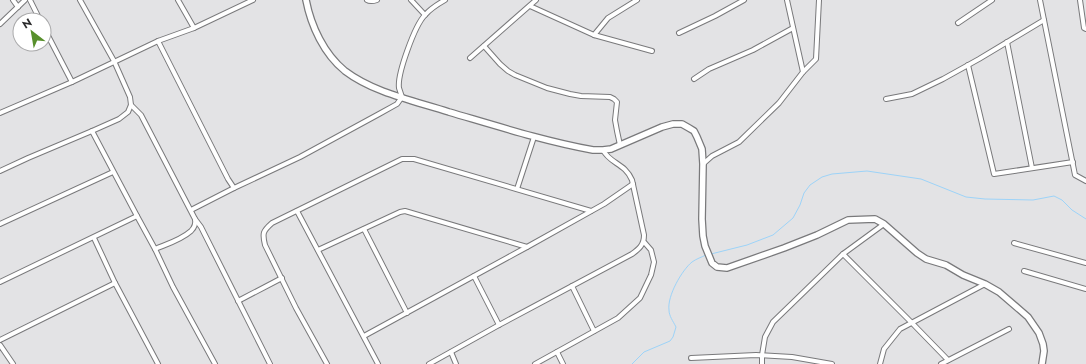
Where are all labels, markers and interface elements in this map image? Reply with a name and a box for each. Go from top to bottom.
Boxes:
north arrow [12,12,52,52]
text: N [19,14,35,33]

